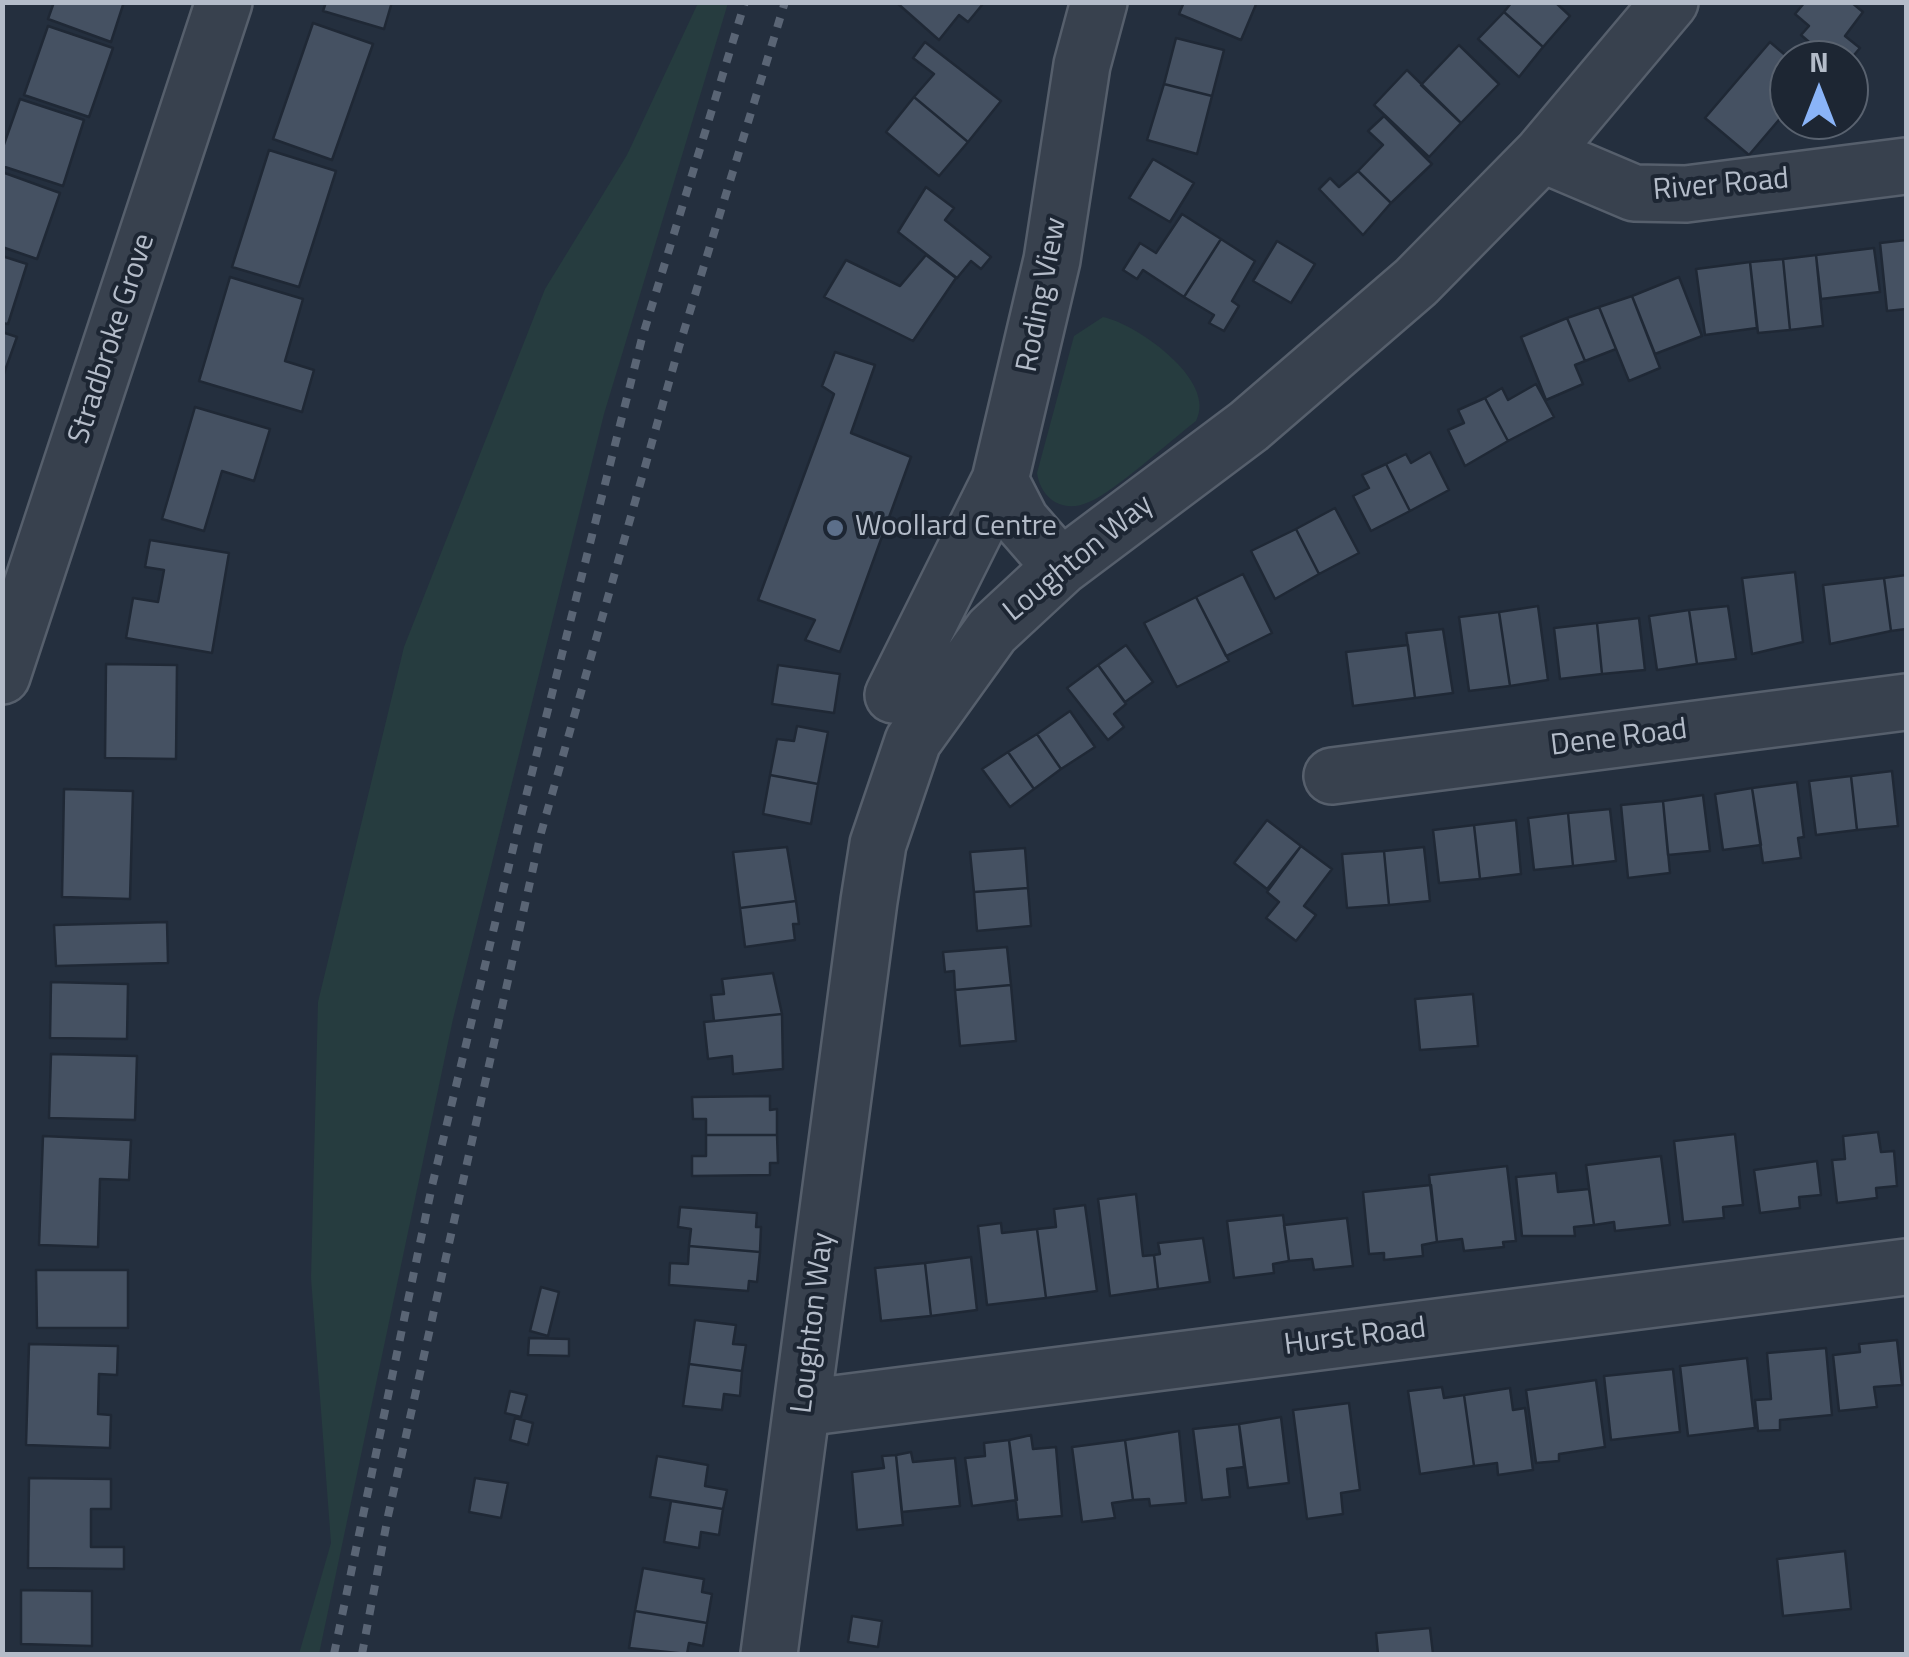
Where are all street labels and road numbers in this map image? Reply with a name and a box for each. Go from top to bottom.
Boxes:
street label: River Road [1652,162,1790,210]
street label: Roding View [1010,215,1076,375]
street label: Stradbroke Grove [62,229,164,449]
street label: Loughton Way [997,488,1161,630]
street label: Dene Road [1549,713,1689,765]
street label: Loughton Way [785,1230,843,1416]
street label: Hurst Road [1282,1311,1428,1365]

